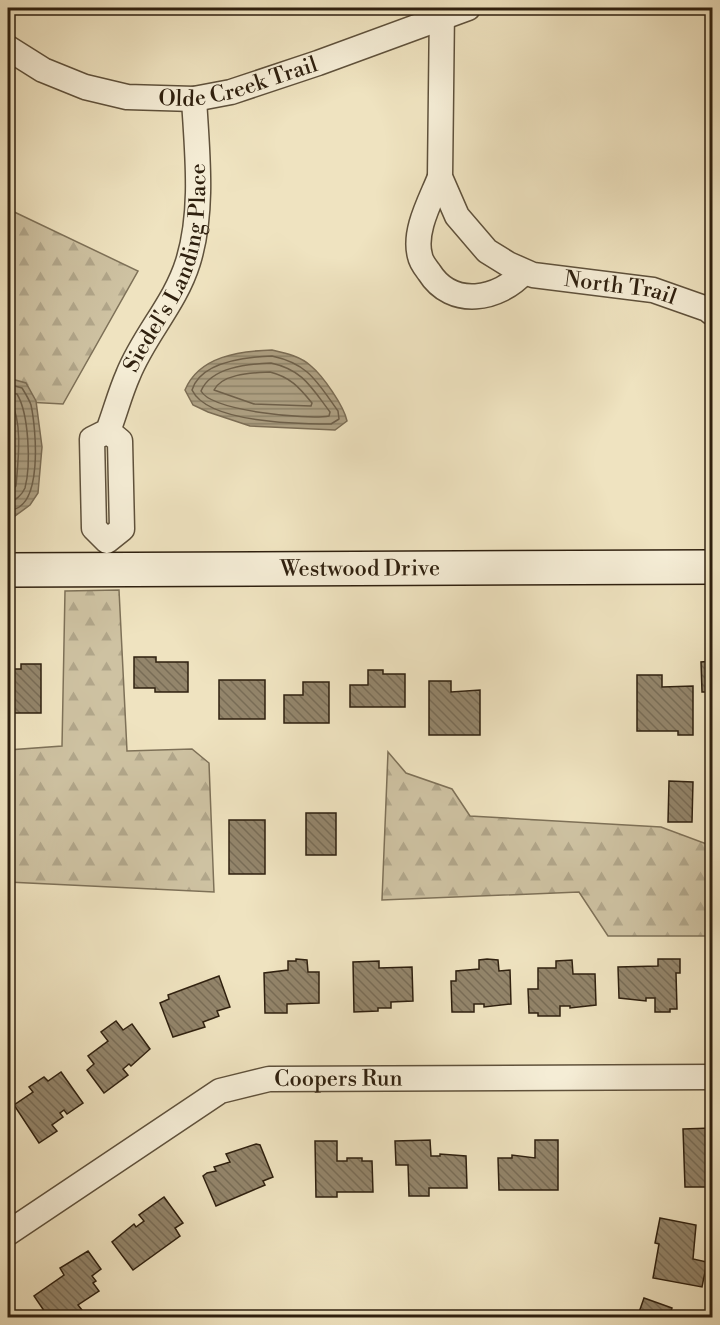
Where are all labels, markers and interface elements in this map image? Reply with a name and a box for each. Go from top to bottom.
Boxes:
street label: Olde Creek Trail [158,50,321,113]
street label: Siedel's Landing Place [118,163,212,376]
street label: North Trail [563,266,681,311]
street label: Westwood Drive [279,555,440,582]
street label: Coopers Run [274,1065,403,1092]

